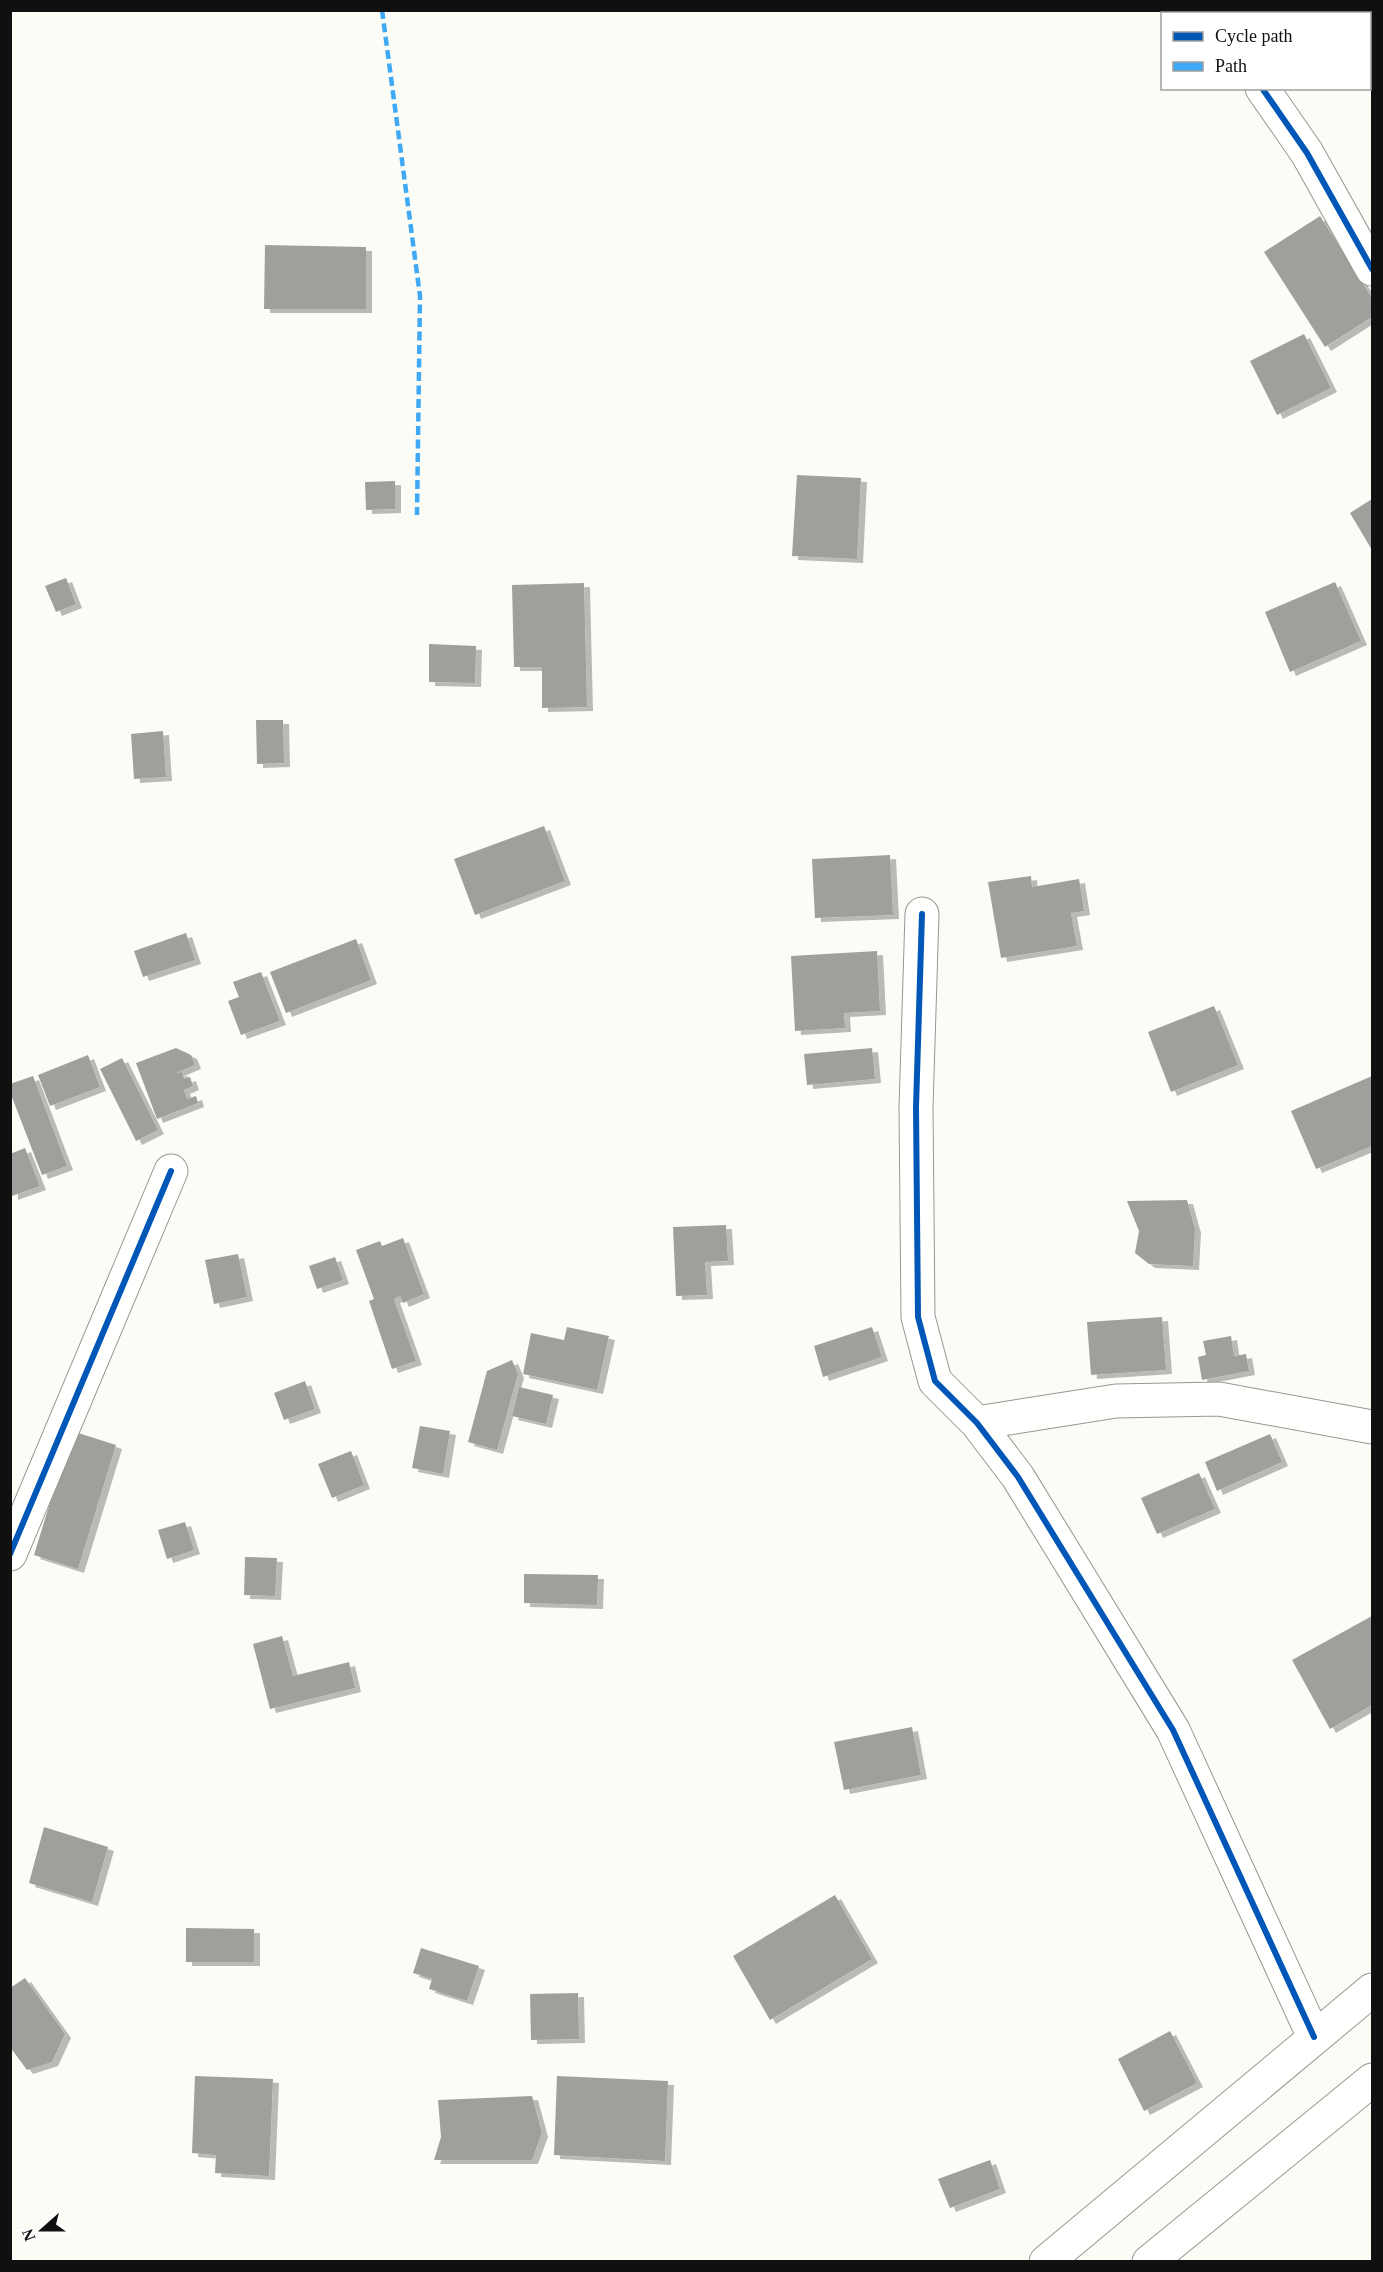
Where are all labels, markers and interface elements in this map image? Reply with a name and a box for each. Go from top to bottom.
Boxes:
legend [1161,12,1371,90]
text: Cycle path [1215,26,1292,46]
text: Path [1215,56,1247,76]
north arrow [12,2200,72,2260]
text: N [18,2226,38,2244]

